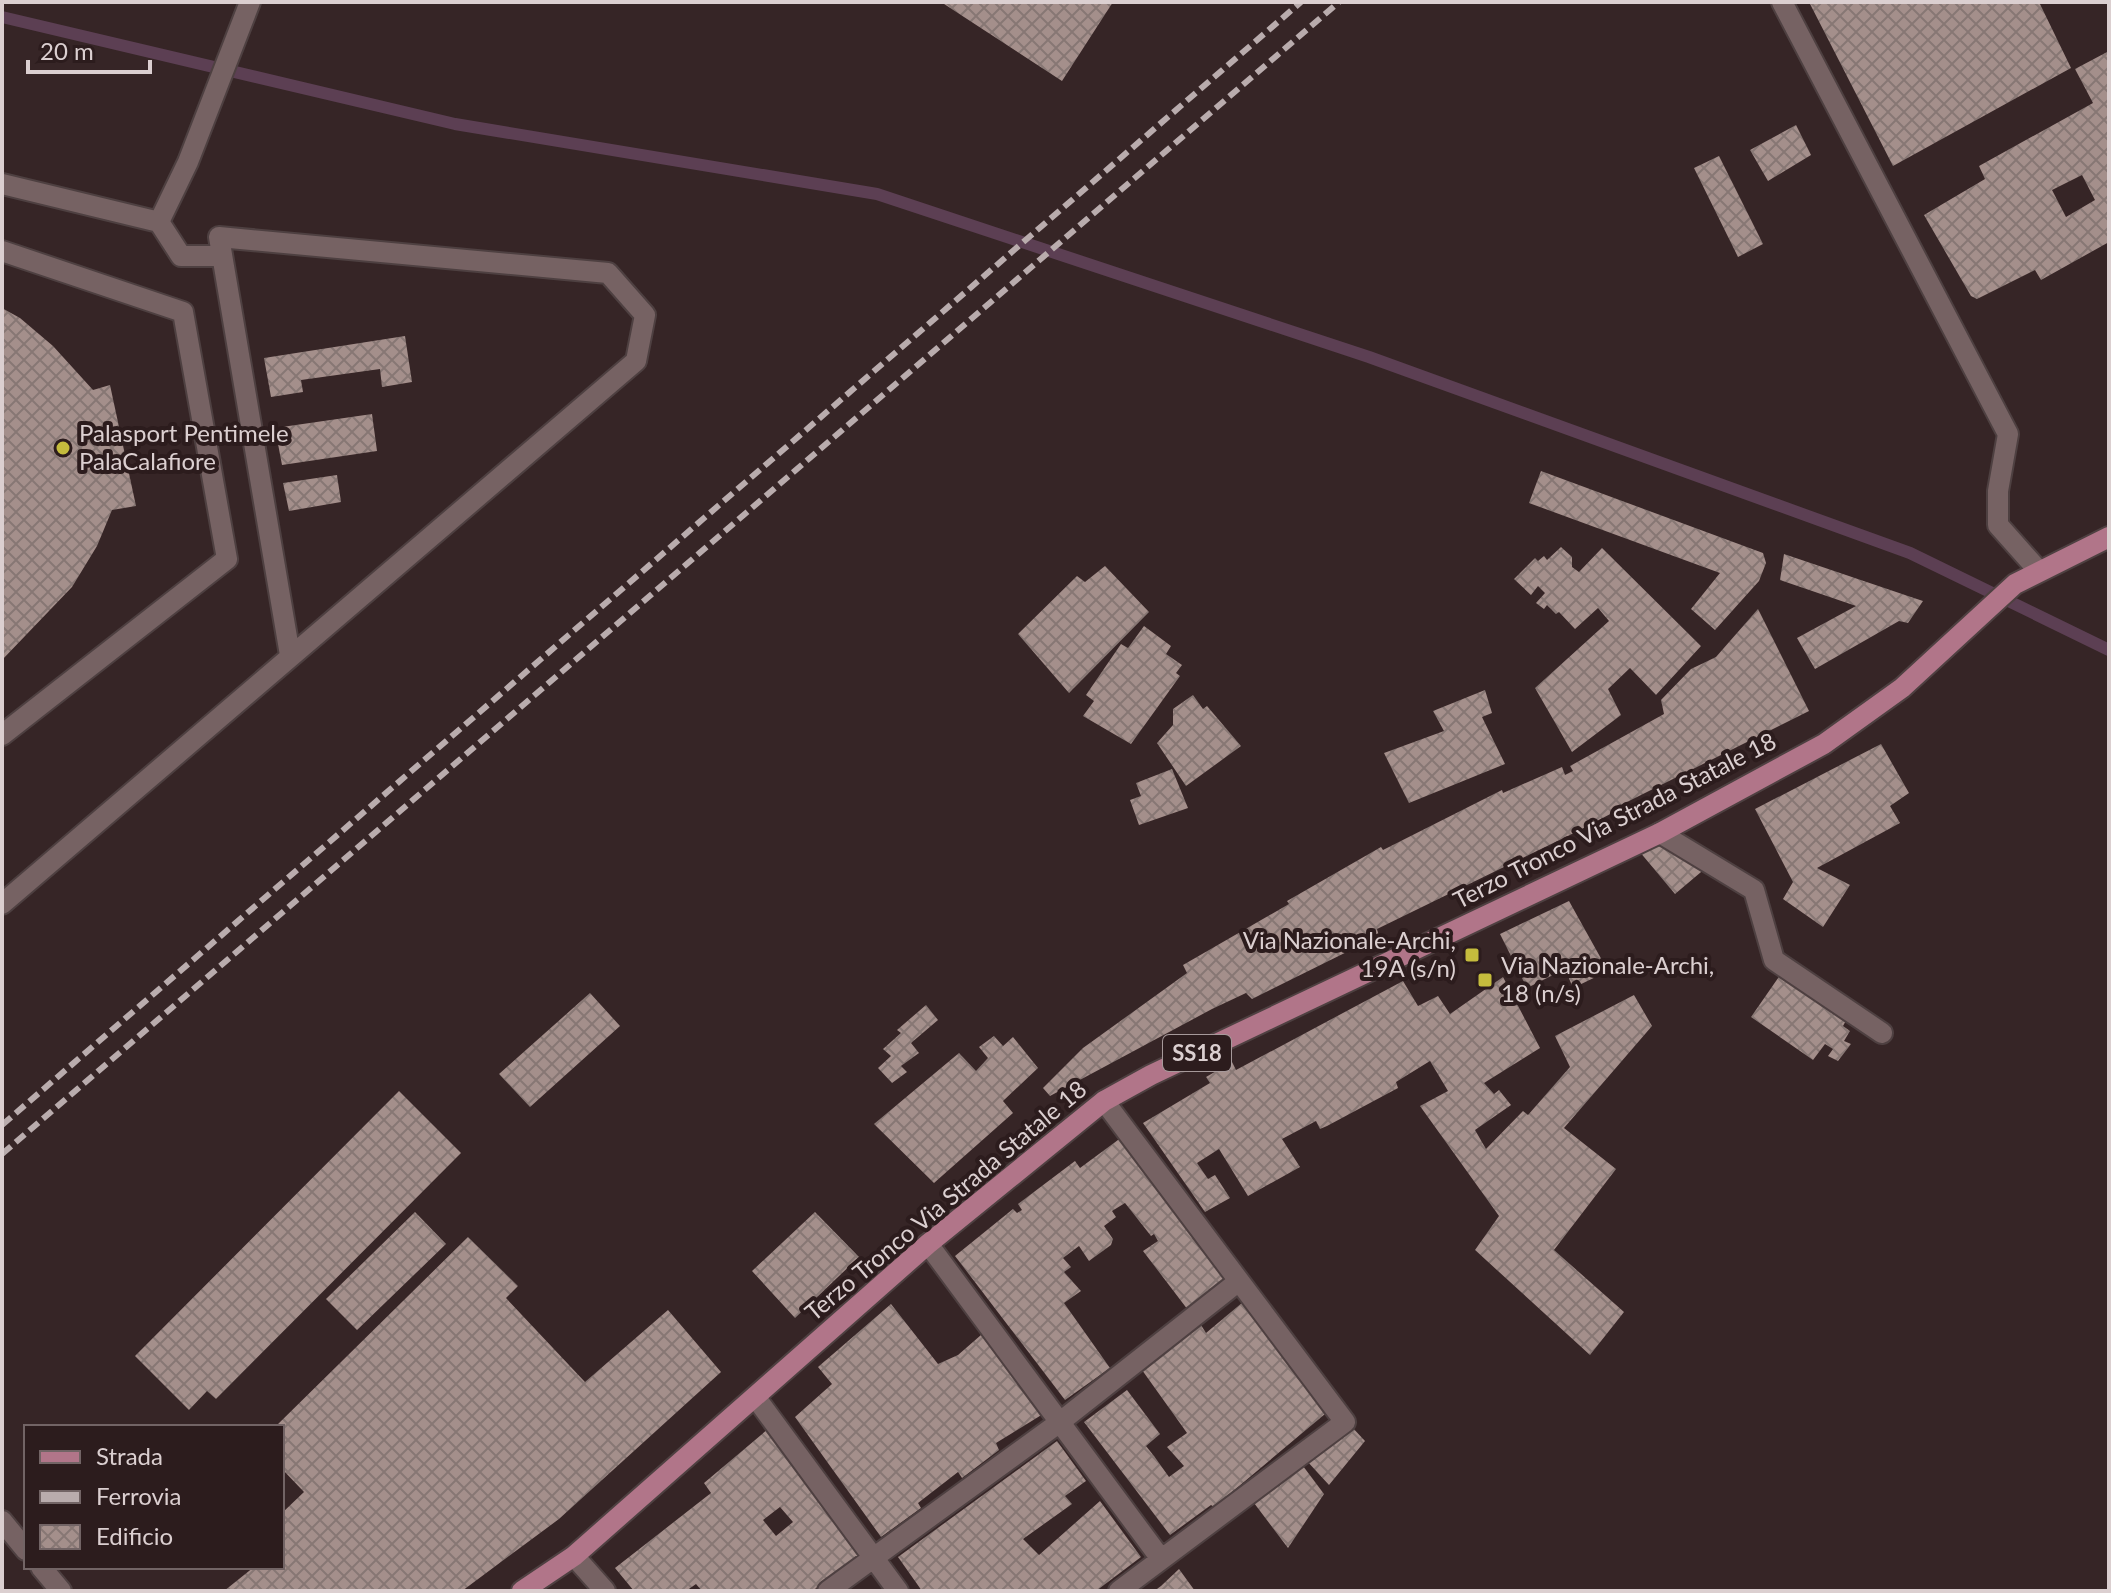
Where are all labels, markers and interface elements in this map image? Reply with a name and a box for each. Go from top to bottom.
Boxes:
scale bar [28,24,150,74]
text: 20 m [40,36,94,65]
place label: Palasport Pentimele PalaCalafiore [79,418,289,475]
marker: Palasport Pentimele PalaCalafiore [54,439,72,457]
street label: Terzo Tronco Via Strada Statale 18 [1448,725,1780,914]
place label: Via Nazionale-Archi, 19A (s/n) [1243,925,1456,982]
marker: Via Nazionale-Archi, 19A (s/n) [1463,946,1481,964]
place label: Via Nazionale-Archi, 18 (n/s) [1501,950,1714,1007]
marker: Via Nazionale-Archi, 18 (n/s) [1476,971,1494,989]
road number: SS18 [1163,1035,1231,1071]
street label: Terzo Tronco Via Strada Statale 18 [799,1074,1092,1326]
legend [24,1425,284,1569]
text: Strada [96,1441,163,1470]
text: Ferrovia [96,1481,182,1510]
text: Edificio [96,1521,173,1550]

